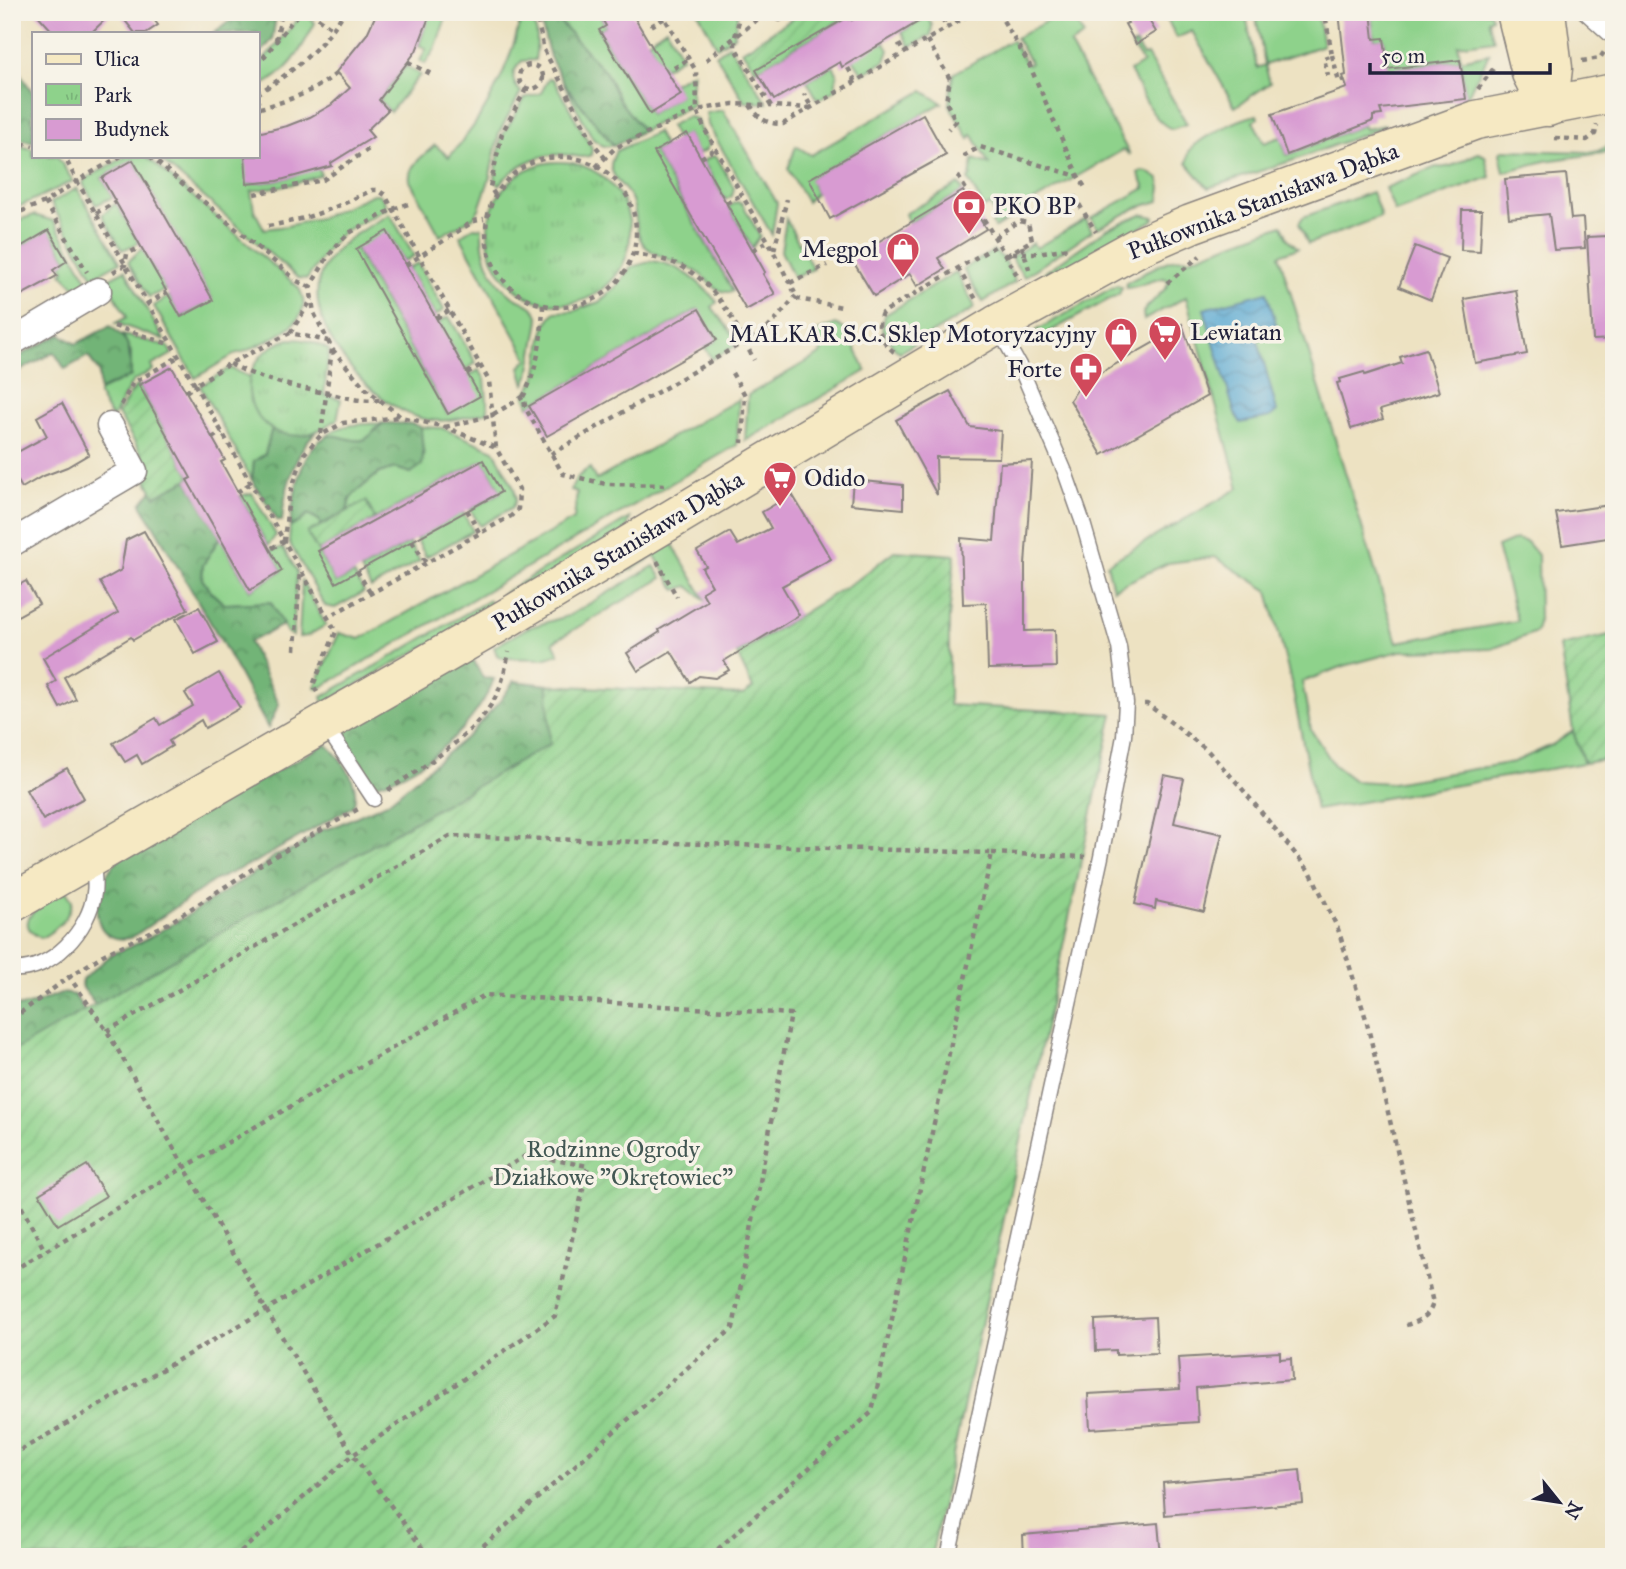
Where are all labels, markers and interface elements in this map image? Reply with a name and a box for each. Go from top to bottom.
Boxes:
legend [32,32,259,158]
scale bar [1370,32,1551,76]
text: 50 m [1381,43,1426,69]
text: Ulica [94,46,140,72]
text: Park [94,82,132,108]
text: Budynek [94,116,169,142]
street label: Pułkownika Stanisława Dąbka [1123,135,1404,267]
bank icon: PKO BP [950,187,988,236]
place label: PKO BP [993,191,1076,221]
shop icon: Megpol [884,230,922,279]
place label: Megpol [802,234,879,264]
supermarket icon: Lewiatan [1146,313,1184,362]
shop icon: MALKAR S.C. Sklep Motoryzacyjny [1102,315,1140,364]
place label: Lewiatan [1190,317,1282,347]
place label: MALKAR S.C. Sklep Motoryzacyjny [729,319,1097,349]
pharmacy icon: Forte [1067,350,1105,399]
place label: Forte [1007,354,1062,384]
supermarket icon: Odido [761,459,799,508]
place label: Odido [804,463,865,493]
street label: Pułkownika Stanisława Dąbka [487,464,750,638]
park label: Rodzinne Ogrody Działkowe "Okrętowiec" [493,1134,733,1192]
north arrow [1524,1468,1594,1538]
text: N [1559,1498,1587,1523]

